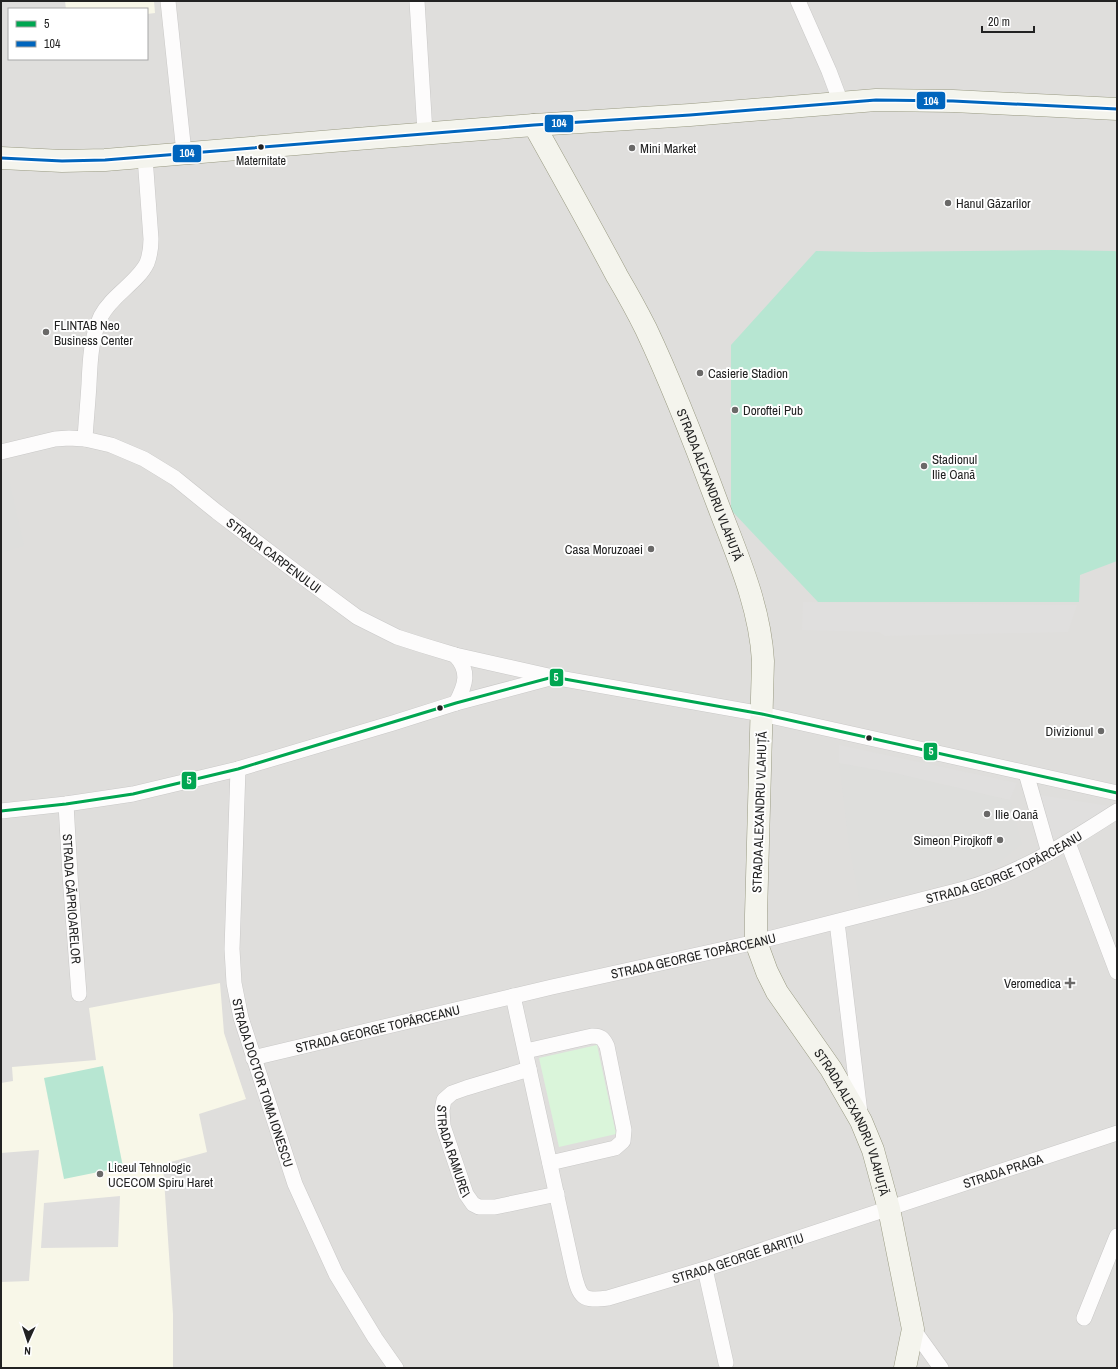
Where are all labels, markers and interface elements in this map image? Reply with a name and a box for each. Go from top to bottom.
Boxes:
legend [8,8,148,60]
scale bar [982,8,1034,34]
text: 20 m [988,14,1010,30]
text: 5 [44,16,50,32]
text: 104 [44,36,61,52]
line badge: 104 [916,91,946,110]
text: 104 [923,94,939,108]
line badge: 104 [544,114,574,133]
text: 104 [551,116,567,130]
place label: Mini Market [640,140,696,157]
marker: Maternitate [256,142,266,152]
marker: Mini Market [627,143,637,153]
line badge: 104 [172,144,202,163]
text: 104 [179,146,195,160]
place label: Maternitate [236,153,286,169]
place label: Hanul Găzarilor [956,195,1031,212]
marker: Hanul Găzarilor [943,198,953,208]
place label: FLINTAB Neo Business Center [54,317,133,349]
marker: FLINTAB Neo Business Center [41,327,51,337]
place label: Casierie Stadion [708,365,788,382]
marker: Casierie Stadion [695,368,705,378]
place label: Doroftei Pub [743,402,803,419]
marker: Doroftei Pub [730,405,740,415]
street label: STRADA ALEXANDRU VLAHUȚĂ [673,406,747,564]
place label: Stadionul Ilie Oană [932,451,977,483]
marker: Stadionul Ilie Oană [919,461,929,471]
street label: STRADA CARPENULUI [223,514,325,597]
place label: Casa Moruzoaei [565,541,643,558]
marker: Casa Moruzoaei [646,544,656,554]
line badge: 5 [549,668,564,687]
text: 5 [553,670,559,684]
unlabelled marker [435,703,445,713]
place label: Divizionul [1046,723,1093,740]
marker: Divizionul [1096,726,1106,736]
street label: STRADA ALEXANDRU VLAHUȚĂ [748,730,771,893]
unlabelled marker [864,733,874,743]
line badge: 5 [923,742,938,761]
text: 5 [928,744,934,758]
line badge: 5 [181,771,197,790]
text: 5 [186,773,192,787]
place label: Ilie Oană [995,806,1038,823]
marker: Ilie Oană [982,809,992,819]
street label: STRADA GEORGE TOPÂRCEANU [924,827,1085,907]
place label: Simeon Pirojkoff [913,832,992,849]
street label: STRADA CĂPRIOARELOR [59,833,85,965]
marker: Simeon Pirojkoff [995,835,1005,845]
street label: STRADA GEORGE TOPÂRCEANU [609,929,778,983]
place label: Veromedica [1004,975,1061,992]
marker: Veromedica [1064,977,1076,989]
street label: STRADA DOCTOR TOMA IONESCU [228,997,297,1169]
street label: STRADA GEORGE TOPÂRCEANU [294,1001,462,1057]
street label: STRADA ALEXANDRU VLAHUȚĂ [810,1045,893,1199]
street label: STRADA RAMUREI [433,1103,474,1201]
street label: STRADA PRAGA [961,1150,1046,1192]
place label: Liceul Tehnologic UCECOM Spiru Haret [108,1159,213,1191]
marker: Liceul Tehnologic UCECOM Spiru Haret [95,1169,105,1179]
street label: STRADA GEORGE BARIȚIU [670,1229,806,1287]
north arrow [8,1321,48,1361]
text: N [24,1344,31,1358]

